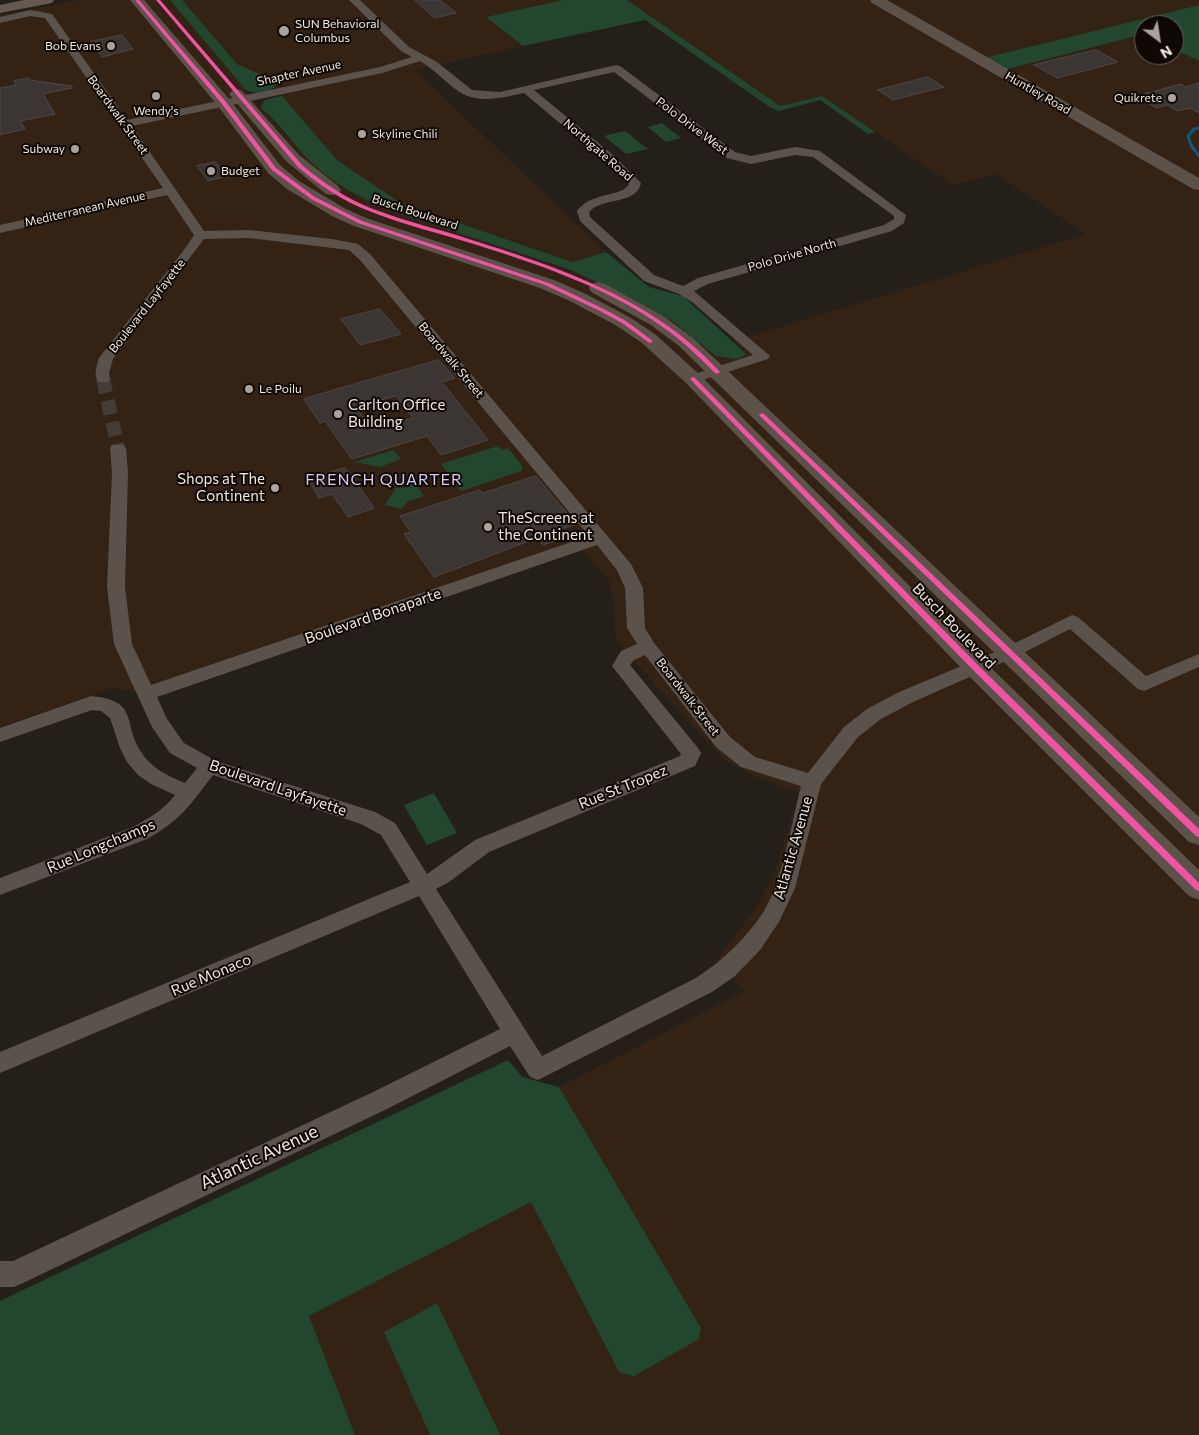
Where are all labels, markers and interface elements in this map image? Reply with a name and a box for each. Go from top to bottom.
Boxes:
north arrow [1134,15,1184,65]
place label: SUN Behavioral Columbus [295,17,380,45]
marker: SUN Behavioral Columbus [277,24,291,38]
place label: Bob Evans [45,39,101,53]
marker: Bob Evans [105,40,117,52]
text: N [1158,42,1175,62]
street label: Shapter Avenue [256,57,342,89]
street label: Huntley Road [1003,68,1073,118]
street label: Boardwalk Street [84,73,152,157]
marker: Wendy's [150,90,162,102]
place label: Quikrete [1114,91,1162,105]
marker: Quikrete [1166,92,1178,104]
street label: Polo Drive West [653,94,731,158]
place label: Wendy's [133,104,179,118]
street label: Northgate Road [560,116,636,184]
place label: Skyline Chili [372,127,438,141]
marker: Skyline Chili [356,128,368,140]
place label: Subway [22,142,65,156]
marker: Subway [69,143,81,155]
place label: Budget [221,164,260,178]
marker: Budget [205,165,217,177]
street label: Mediterranean Avenue [23,188,147,230]
street label: Busch Boulevard [370,191,460,233]
street label: Polo Drive North [746,236,838,274]
street label: Boulevard Layfayette [106,256,188,356]
street label: Boardwalk Street [415,319,487,401]
place label: Le Poilu [259,382,302,396]
marker: Le Poilu [243,383,255,395]
place label: Carlton Office Building [348,396,445,431]
marker: Carlton Office Building [332,408,344,420]
place label: Shops at The Continent [177,470,265,505]
district label: FRENCH QUARTER [303,470,465,490]
marker: Shops at The Continent [269,482,281,494]
place label: TheScreens at the Continent [498,509,594,544]
marker: TheScreens at the Continent [482,521,494,533]
street label: Busch Boulevard [909,579,999,673]
street label: Boulevard Bonaparte [302,584,444,648]
street label: Boardwalk Street [653,655,723,739]
street label: Boulevard Layfayette [207,756,349,820]
street label: Rue St Tropez [576,761,670,813]
street label: Atlantic Avenue [770,794,816,902]
street label: Rue Longchamps [44,815,158,877]
street label: Rue Monaco [168,950,254,1000]
street label: Atlantic Avenue [197,1120,321,1194]

